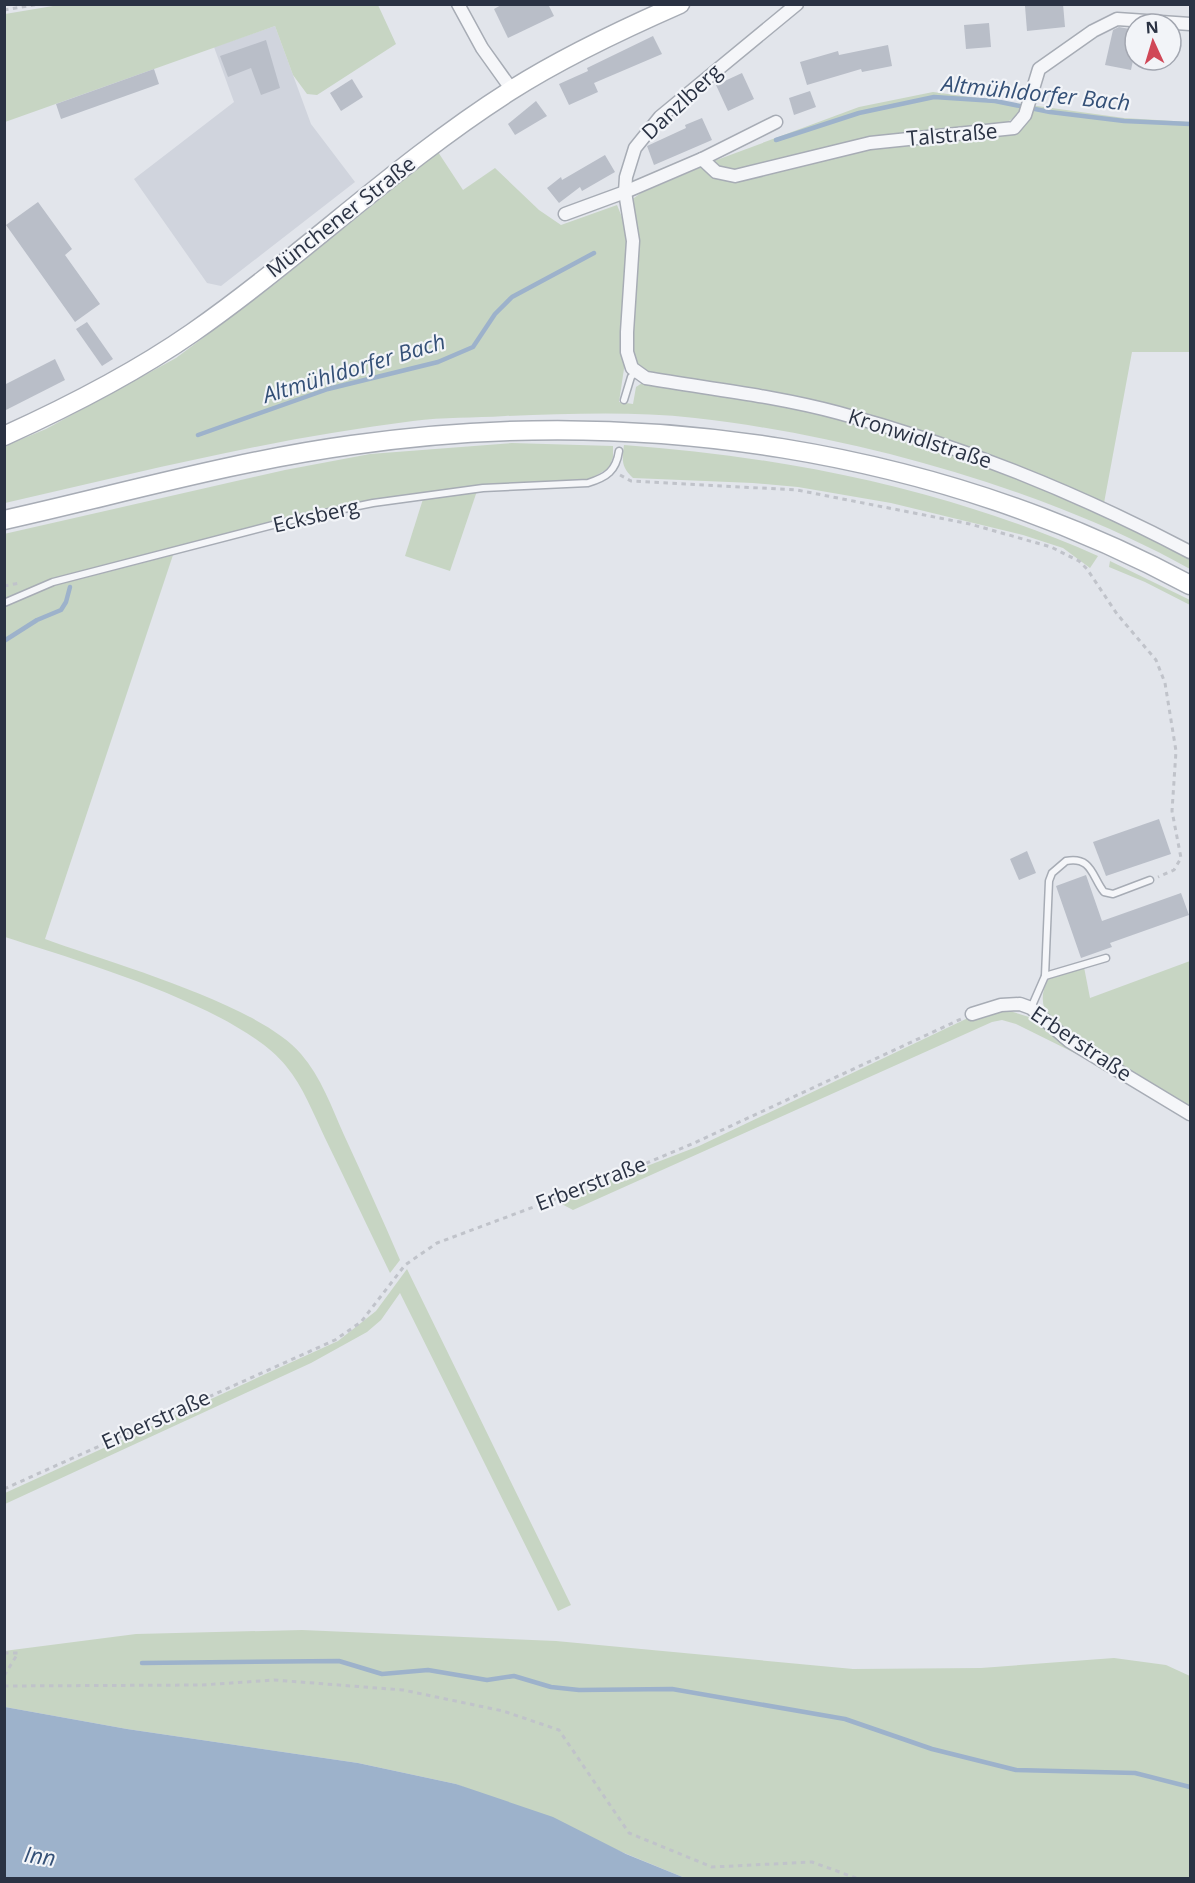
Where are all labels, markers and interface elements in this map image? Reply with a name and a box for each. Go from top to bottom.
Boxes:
north arrow [1123,12,1183,72]
text: N [1145,16,1159,38]
street label: Danzlberg [635,57,727,145]
water label: Altmühldorfer Bach [938,67,1132,117]
street label: Talstraße [905,116,999,152]
street label: Münchener Straße [260,149,421,283]
water label: Altmühldorfer Bach [257,325,449,410]
street label: Kronwidlstraße [845,402,996,474]
street label: Ecksberg [270,492,362,538]
street label: Erberstraße [1026,999,1138,1087]
street label: Erberstraße [531,1149,650,1217]
street label: Erberstraße [97,1383,214,1455]
water label: Inn [22,1838,58,1872]

